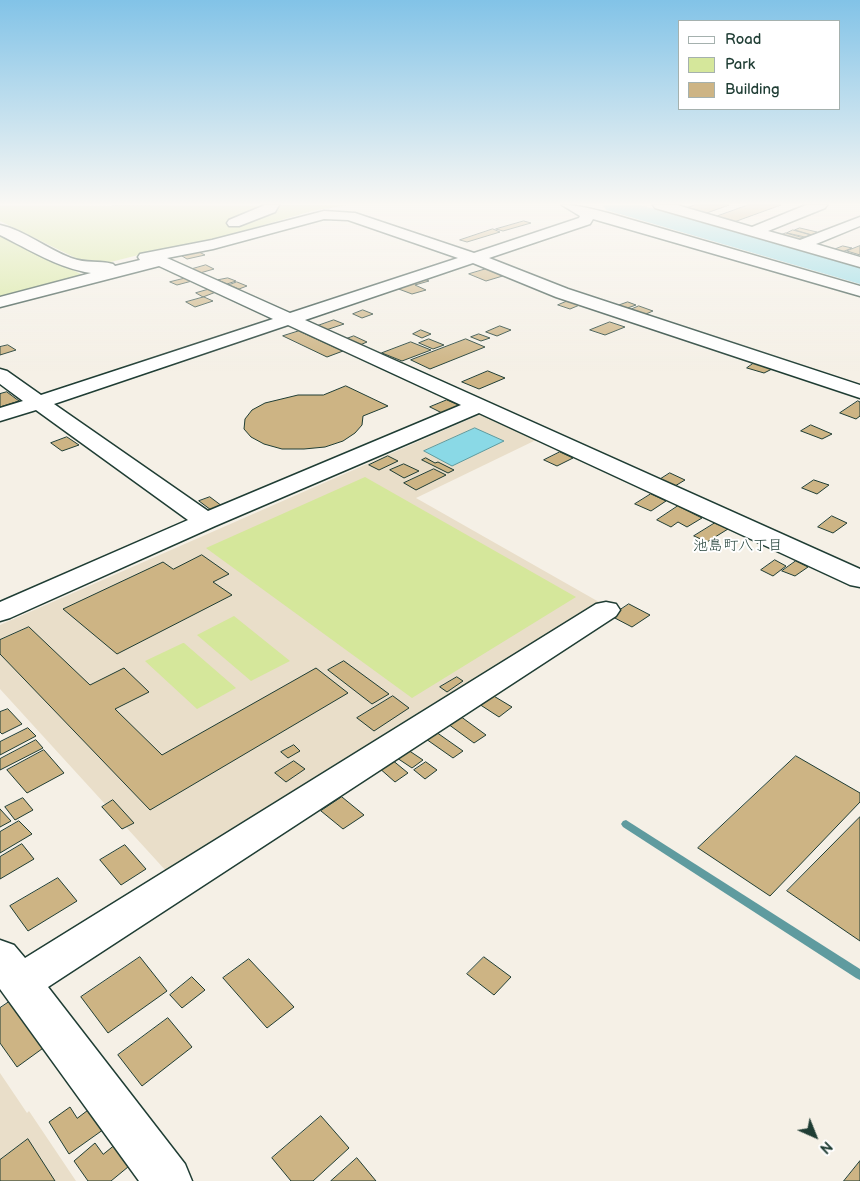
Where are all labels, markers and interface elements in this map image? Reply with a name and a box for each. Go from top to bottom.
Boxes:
legend [678,20,840,110]
text: Road [725,30,761,49]
text: Park [725,55,755,74]
text: Building [725,80,780,99]
district label: 池島町八丁目 [693,537,783,555]
north arrow [790,1111,840,1161]
text: N [816,1137,835,1157]

